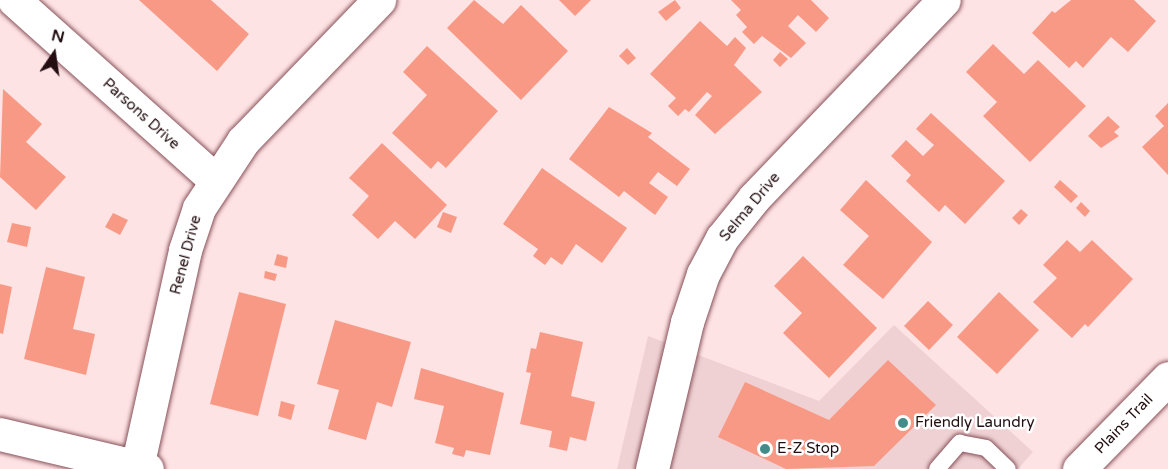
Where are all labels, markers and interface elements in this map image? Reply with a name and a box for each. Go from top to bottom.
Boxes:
north arrow [24,24,84,84]
text: N [50,25,67,48]
street label: Parsons Drive [99,75,183,153]
street label: Selma Drive [716,169,784,245]
street label: Renel Drive [167,213,205,297]
street label: Plains Trail [1091,390,1157,458]
place label: Friendly Laundry [915,414,1035,432]
marker: Friendly Laundry [896,416,910,430]
place label: E-Z Stop [777,440,839,458]
marker: E-Z Stop [758,442,772,456]

